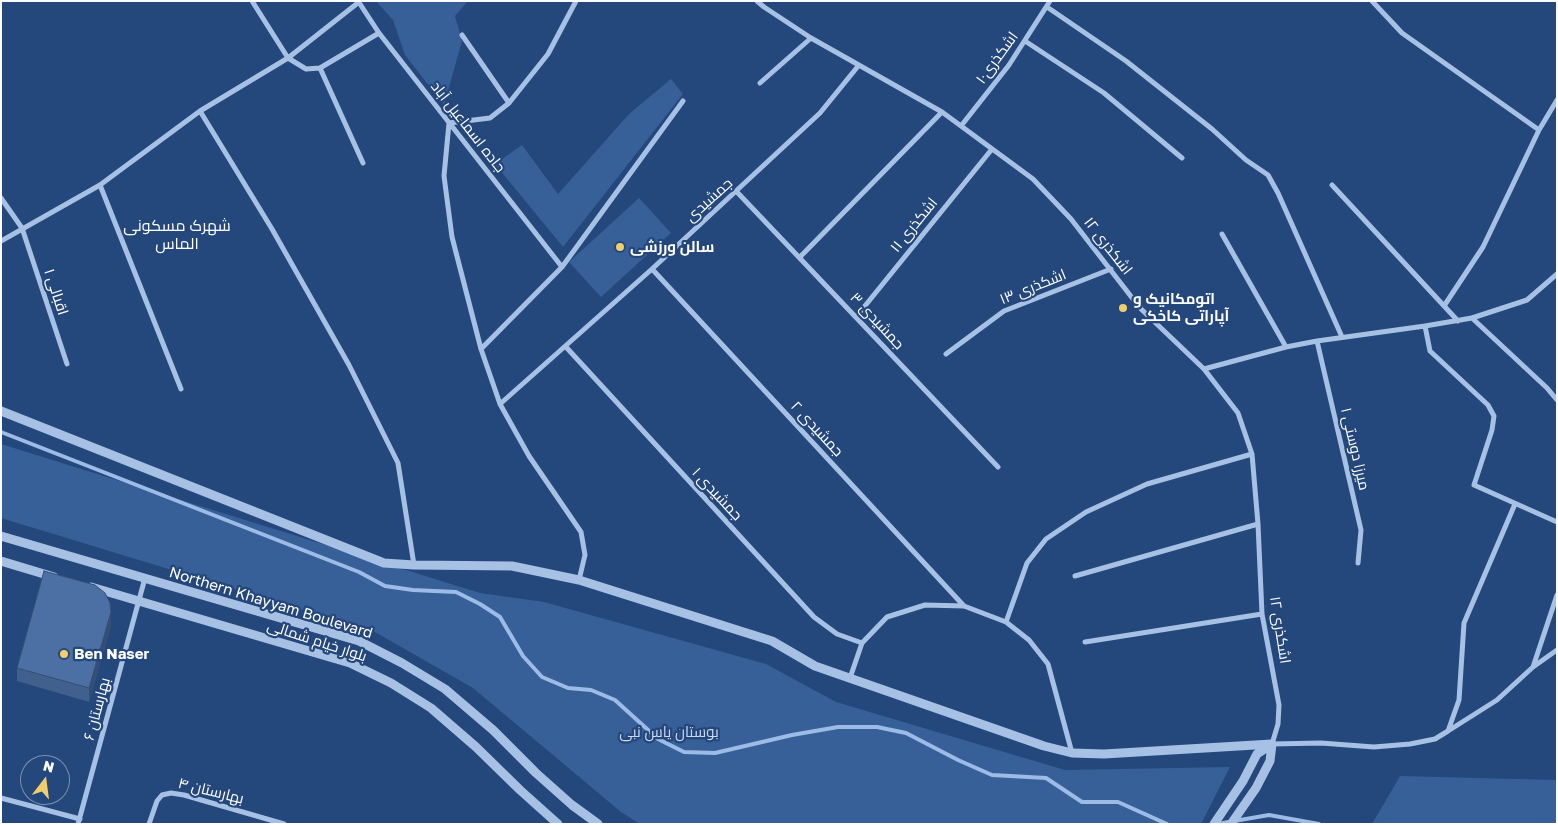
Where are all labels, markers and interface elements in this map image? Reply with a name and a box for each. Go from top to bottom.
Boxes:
street label: اشکذری۱۰ [972,28,1022,88]
street label: جاده اسماعیل آباد [427,78,509,176]
street label: جمشیدی [682,174,736,226]
street label: اشکذری ۱۱ [887,194,941,256]
street label: اشکذری ۱۲ [1080,214,1136,278]
district label: شهرک مسکونی الماس [123,216,231,254]
place label: سالن ورزشی [630,238,714,256]
marker: سالن ورزشی [614,241,626,253]
street label: اشکذری ۱۳ [997,265,1069,309]
street label: اقبالی ۱ [40,267,72,317]
street label: جمشیدی ۳ [846,289,908,353]
place label: اتومکانیک و آپاراتی کاخکی [1133,290,1229,325]
marker: اتومکانیک و آپاراتی کاخکی [1117,302,1129,314]
street label: جمشیدی ۲ [787,398,847,460]
street label: میرزا دوستی ۱ [1337,406,1373,492]
street label: جمشیدی ۱ [688,464,746,524]
street label: Northern Khayyam Boulevard [167,563,375,643]
street label: اشکذری ۱۲ [1266,595,1294,665]
street label: بلوار خیام شمالی [265,616,369,666]
place label: Ben Naser [74,645,149,663]
marker: Ben Naser [58,648,70,660]
street label: بهارستان ۶ [80,676,114,742]
park label: بوستان یاس نبی [619,723,719,741]
north arrow [20,755,70,805]
text: N [41,756,56,776]
street label: بهارستان ۴ [176,774,246,808]

